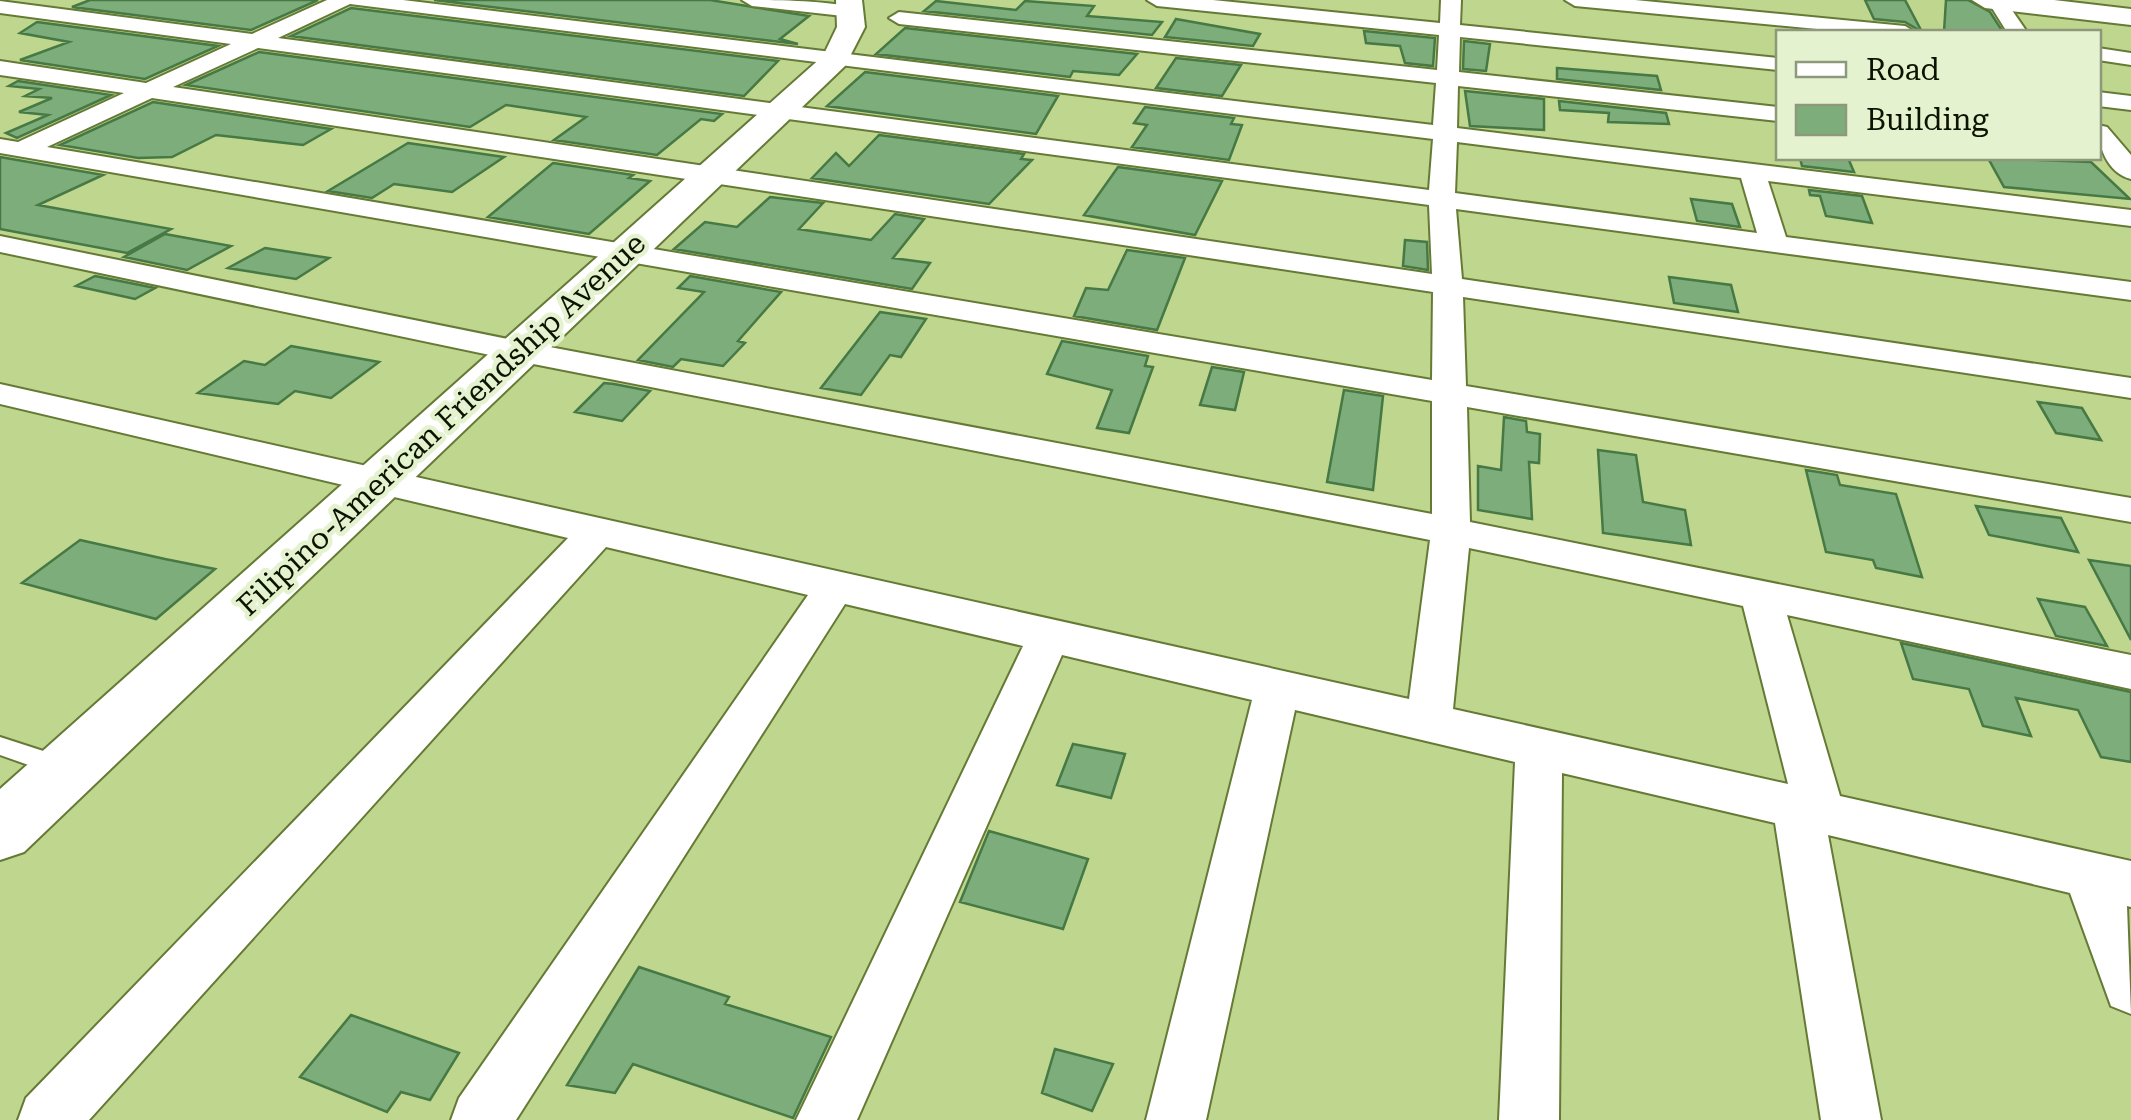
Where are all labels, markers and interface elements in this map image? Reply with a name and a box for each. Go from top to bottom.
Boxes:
legend [1776,30,2101,160]
text: Road [1866,52,1940,87]
text: Building [1866,102,1989,137]
street label: Filipino-American Friendship Avenue [230,225,652,623]

